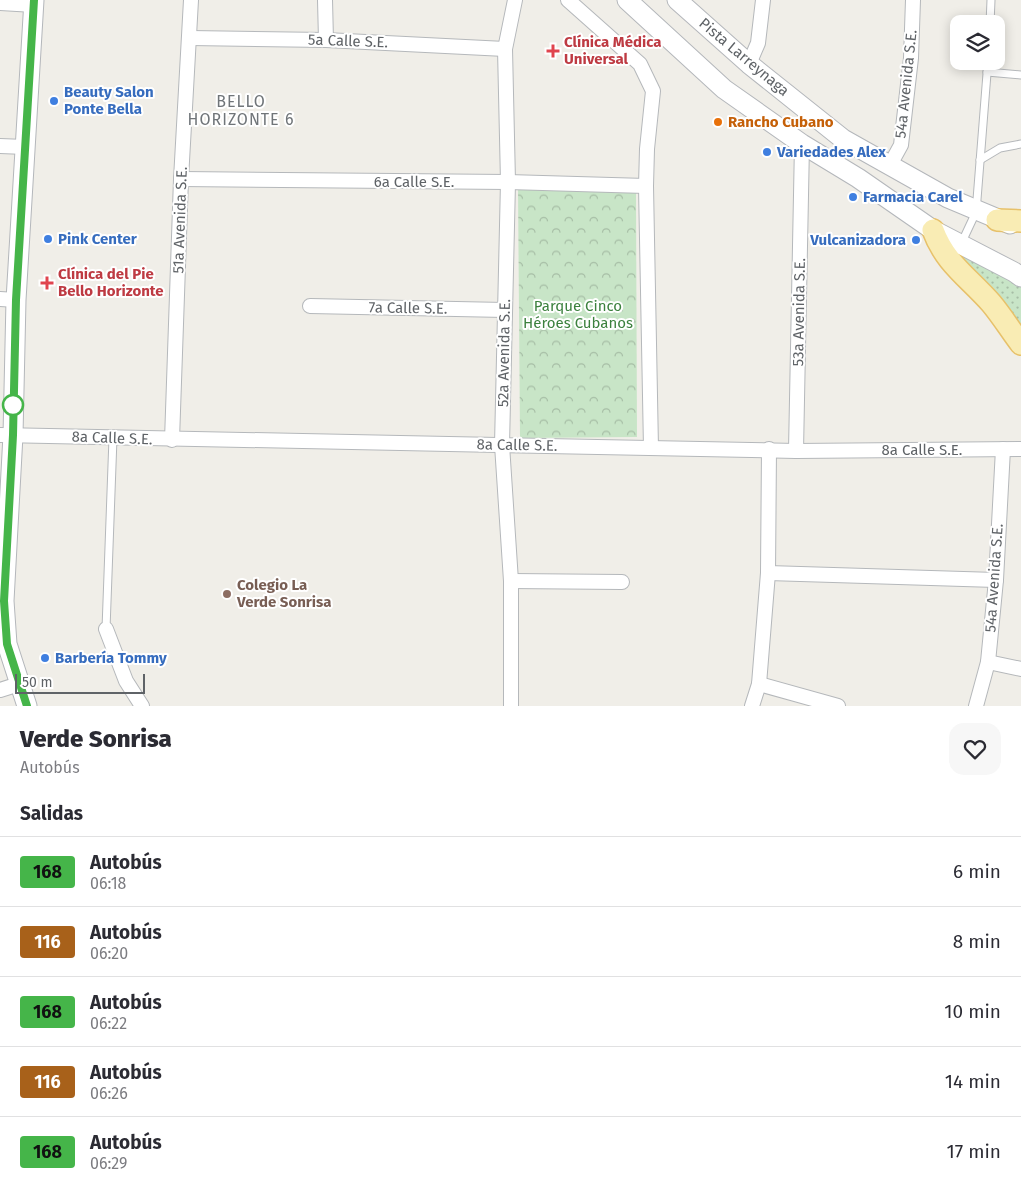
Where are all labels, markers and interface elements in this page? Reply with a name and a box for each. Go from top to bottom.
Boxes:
street label: Pista Larreynaga [695,14,793,100]
map controls [950,15,1005,70]
button: layers [950,15,1005,70]
street label: 54a Avenida S.E. [891,29,921,139]
street label: 5a Calle S.E. [308,31,388,51]
place label: Clínica Médica Universal [564,33,661,68]
marker: Clínica Médica Universal [546,44,560,58]
place label: Beauty Salon Ponte Bella [64,83,154,118]
district label: BELLO HORIZONTE 6 [188,92,294,129]
marker: Beauty Salon Ponte Bella [48,95,60,107]
place label: Rancho Cubano [728,113,834,131]
marker: Rancho Cubano [712,116,724,128]
place label: Variedades Alex [776,143,886,161]
marker: Variedades Alex [761,146,773,158]
street label: 51a Avenida S.E. [169,166,191,274]
street label: 6a Calle S.E. [374,173,454,191]
place label: Farmacia Carel [863,188,963,206]
marker: Farmacia Carel [847,191,859,203]
place label: Pink Center [58,230,138,248]
place label: Vulcanizadora [809,231,906,249]
marker: Pink Center [42,233,54,245]
marker: Vulcanizadora [910,234,922,246]
street label: 53a Avenida S.E. [789,258,809,366]
place label: Clínica del Pie Bello Horizonte [58,265,164,300]
marker: Clínica del Pie Bello Horizonte [40,276,54,290]
park label: Parque Cinco Héroes Cubanos [523,297,633,332]
street label: 7a Calle S.E. [368,298,448,318]
street label: 52a Avenida S.E. [494,299,514,407]
unlabelled marker [2,394,24,416]
street label: 8a Calle S.E. [71,428,153,448]
street label: 8a Calle S.E. [476,435,558,455]
street label: 8a Calle S.E. [882,441,962,459]
street label: 54a Avenida S.E. [981,523,1007,633]
place label: Colegio La Verde Sonrisa [236,576,331,611]
marker: Colegio La Verde Sonrisa [221,588,233,600]
place label: Barbería Tommy [55,649,167,667]
marker: Barbería Tommy [39,652,51,664]
scale bar [15,671,145,694]
text: 50 m [22,674,53,691]
button: heart [949,723,1001,775]
text: Verde Sonrisa [20,725,172,753]
text: Autobús [20,758,80,777]
text: Salidas [20,802,83,825]
text: Autobús [90,851,162,874]
text: 6 min [953,860,1001,883]
text: 168 [33,861,62,883]
text: 06:18 [90,874,126,893]
text: Autobús [90,921,162,944]
text: 8 min [953,930,1001,953]
text: 116 [34,931,61,953]
text: 06:20 [90,944,128,963]
text: Autobús [90,991,162,1014]
text: 10 min [944,1000,1001,1023]
text: 168 [33,1001,62,1023]
text: 06:22 [90,1014,127,1033]
text: Autobús [90,1061,162,1084]
text: 14 min [945,1070,1001,1093]
text: 116 [34,1071,61,1093]
text: 06:26 [90,1084,128,1103]
text: Autobús [90,1131,162,1154]
text: 17 min [947,1140,1001,1163]
text: 168 [33,1141,62,1163]
text: 06:29 [90,1154,127,1173]

